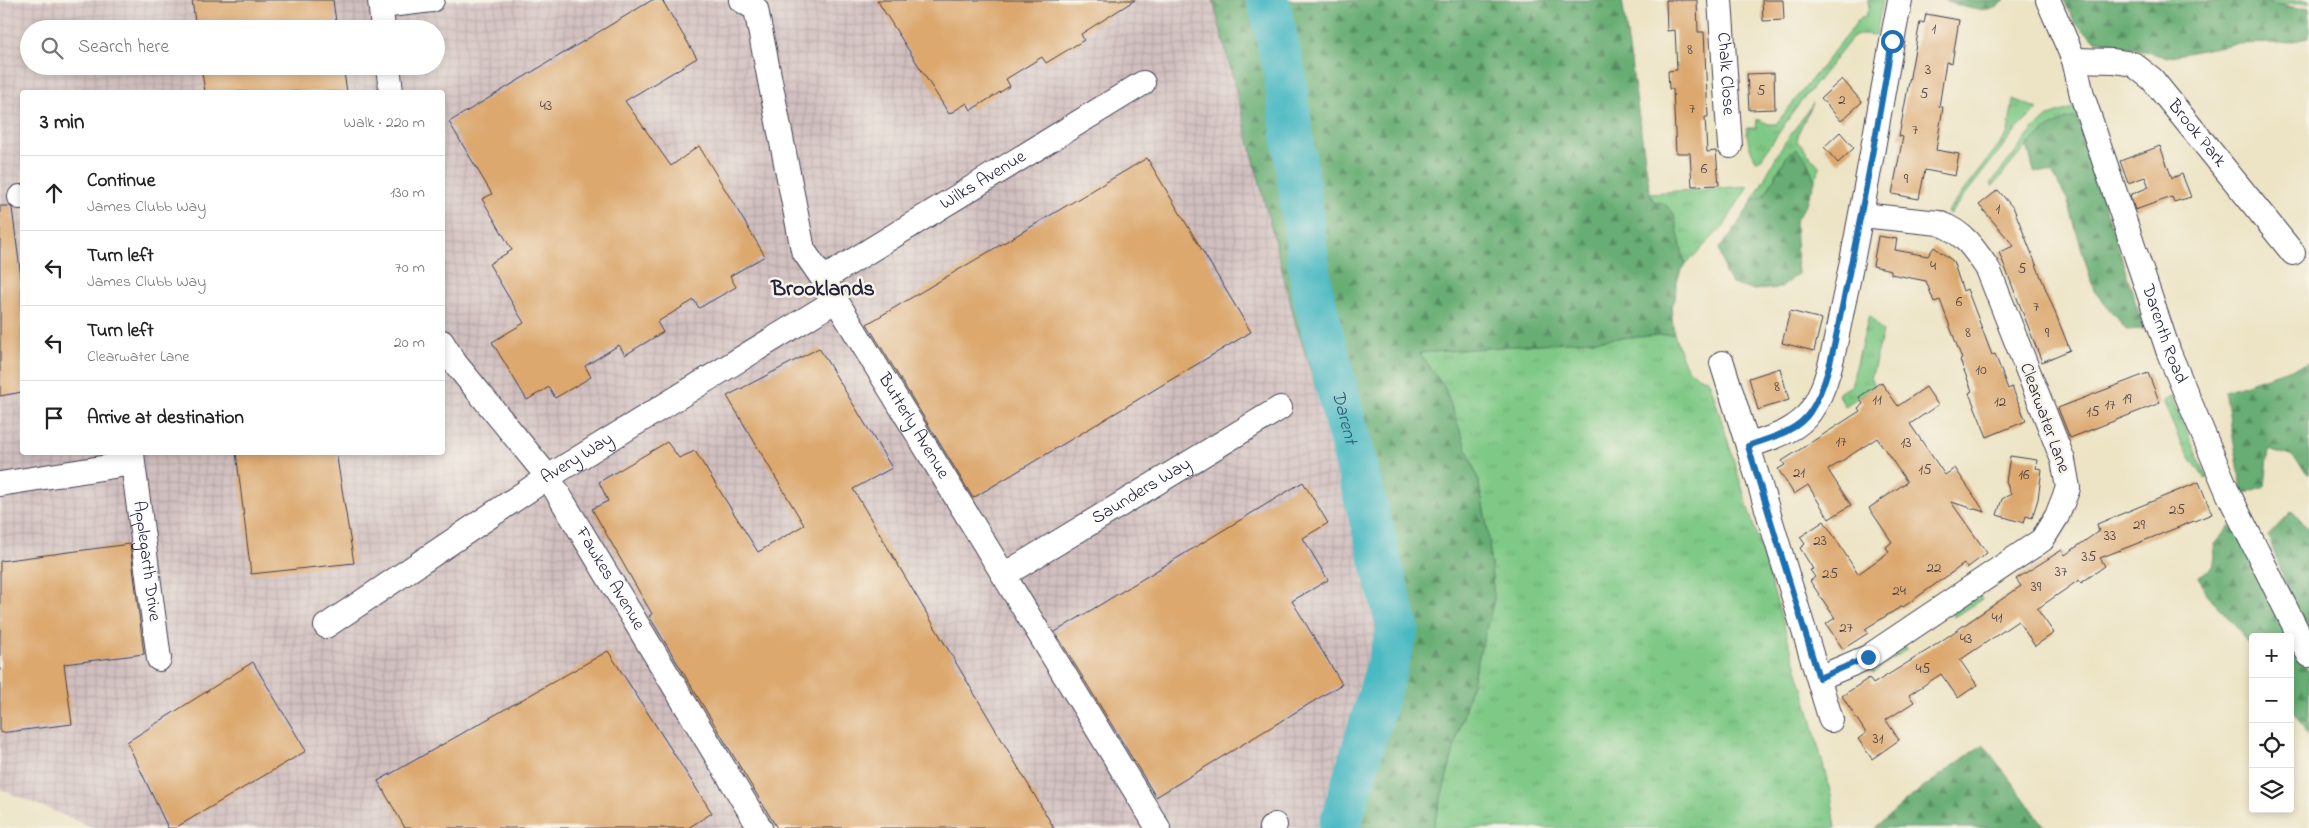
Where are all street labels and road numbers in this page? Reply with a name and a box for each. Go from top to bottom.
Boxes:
street label: Chalk Close [1709,31,1741,117]
street label: Brook Park [2160,93,2232,174]
street label: Wilks Avenue [935,144,1032,217]
street label: Darenth Road [2134,280,2194,388]
street label: Clearwater Lane [2012,359,2076,478]
street label: Butterly Avenue [870,368,956,485]
street label: Avery Way [536,427,619,491]
street label: Saunders Way [1087,452,1196,532]
street label: Applegarth Drive [125,499,167,624]
street label: Fawkes Avenue [568,522,651,636]

